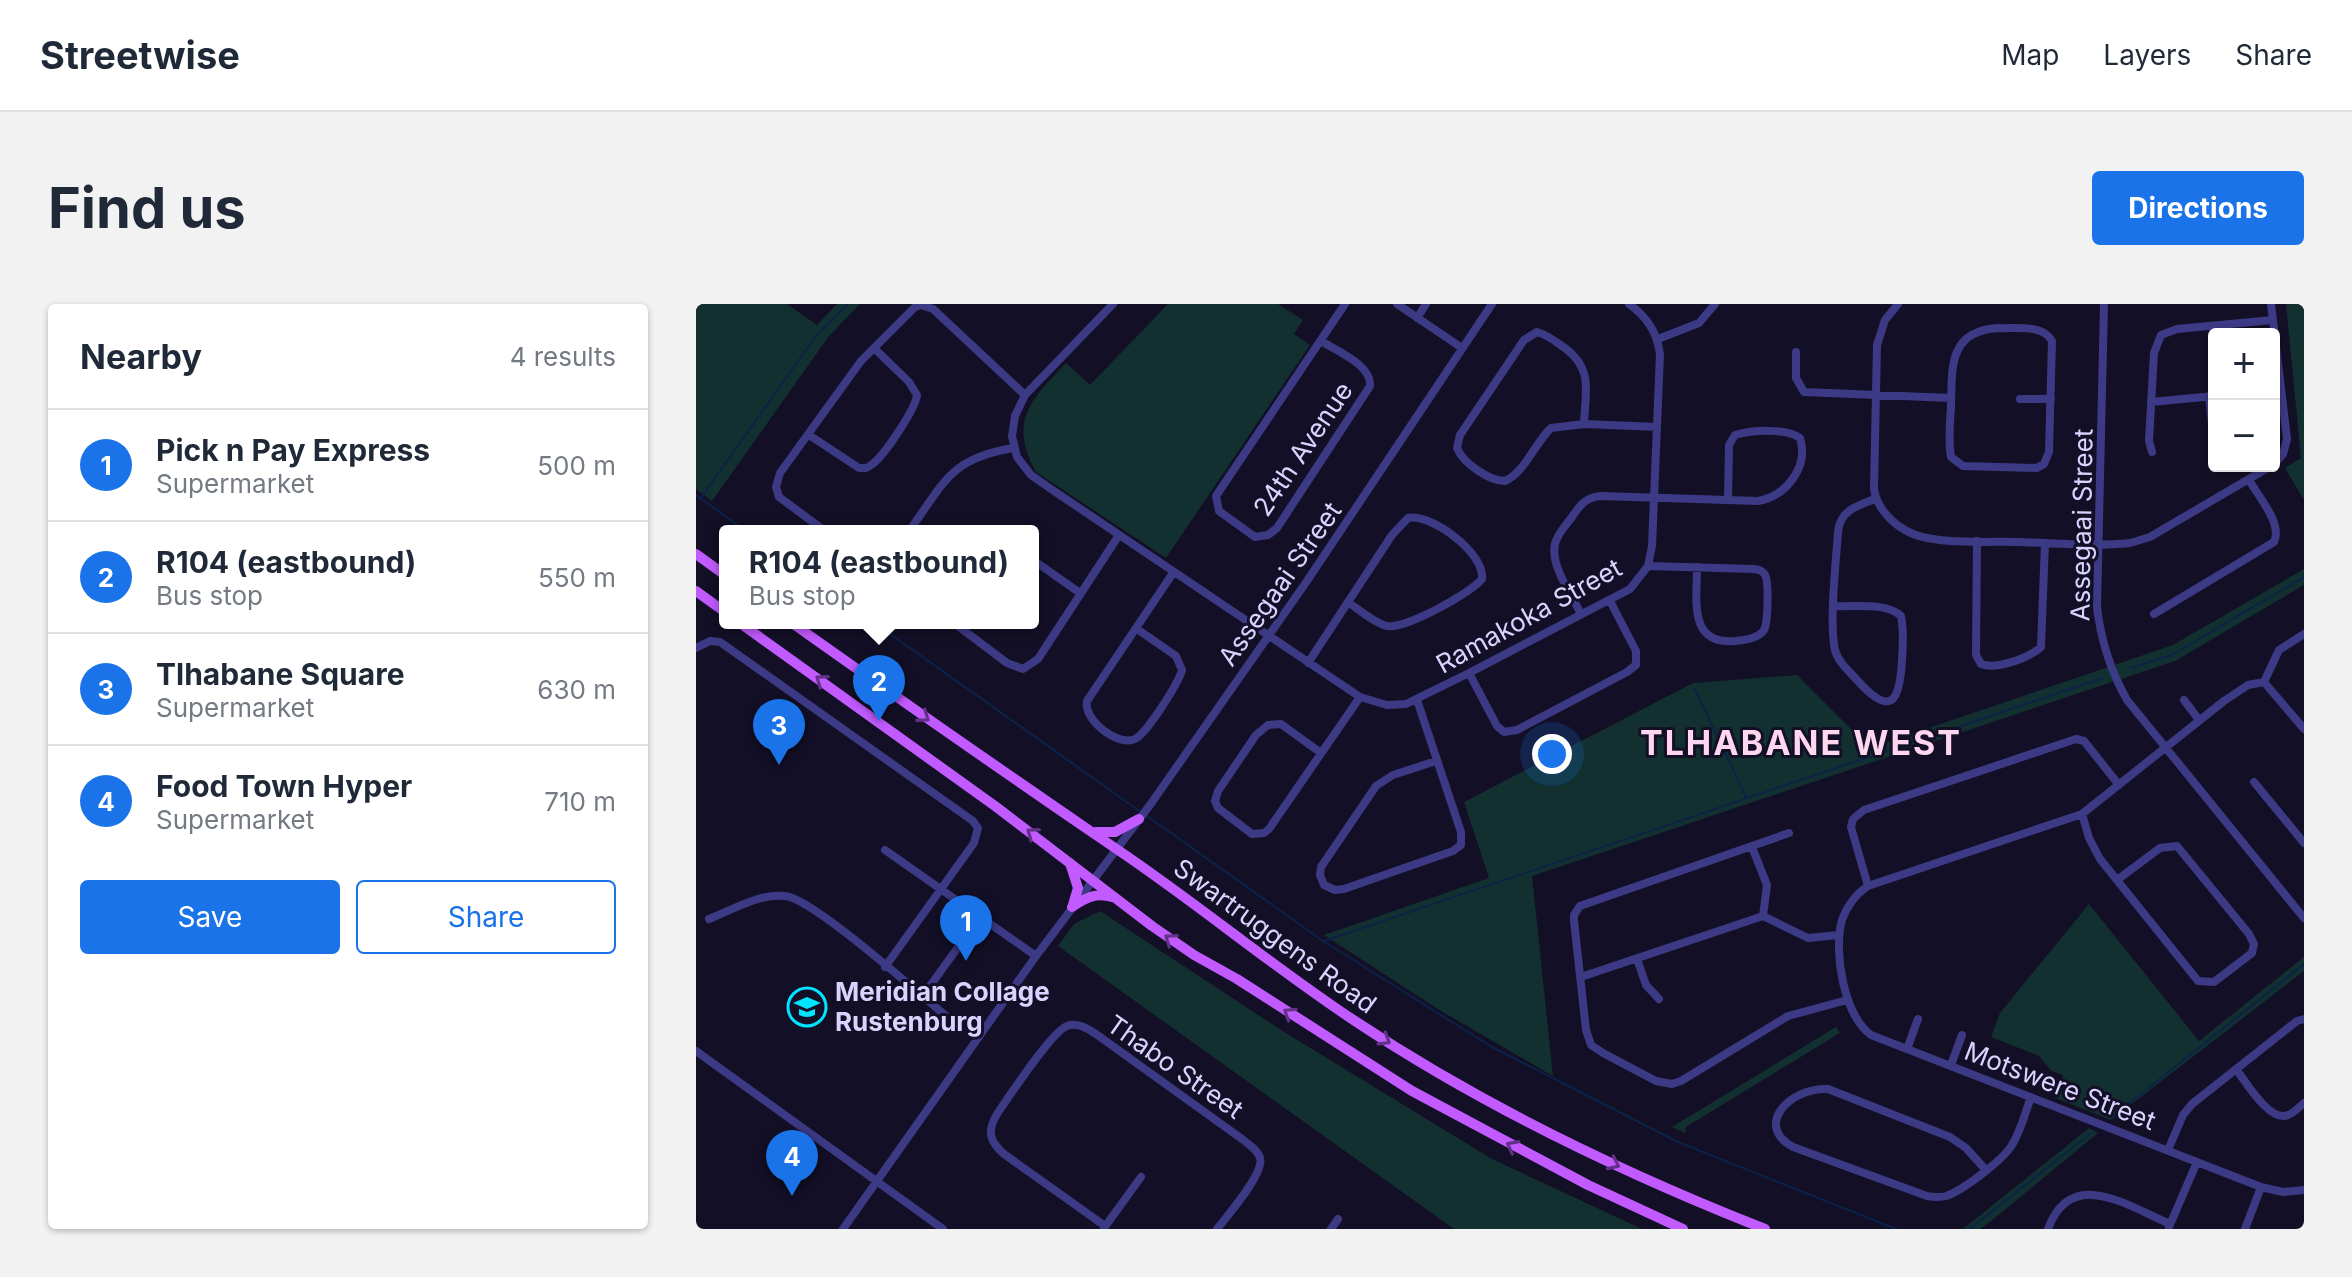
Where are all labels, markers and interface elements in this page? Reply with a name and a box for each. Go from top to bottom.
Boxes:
text: Streetwise [40,32,240,78]
text: Map [2001,38,2059,72]
text: Layers [2103,38,2191,72]
text: Share [2235,38,2312,72]
button: Directions [2092,171,2304,245]
text: Find us [48,174,246,242]
map controls [2208,328,2280,472]
button: + [2208,328,2280,400]
text: Nearby [80,336,202,377]
text: 4 results [510,341,616,372]
street label: 24th Avenue [1246,376,1359,522]
button: − [2208,400,2280,472]
street label: Assegaai Street [2064,428,2099,622]
text: Pick n Pay Express [156,432,430,468]
text: 1 [100,450,112,481]
text: 500 m [537,450,616,481]
text: Supermarket [156,468,314,499]
street label: Assegaai Street [1212,496,1348,672]
popup [719,525,1039,629]
text: R104 (eastbound) [156,544,416,580]
text: R104 (eastbound) [749,544,1009,580]
street label: Ramakoka Street [1431,552,1627,679]
text: 2 [98,562,114,593]
text: 550 m [538,562,616,593]
text: Bus stop [156,580,263,611]
text: Bus stop [749,580,856,611]
pin: 2 [853,655,905,721]
text: Tlhabane Square [156,656,405,692]
text: 3 [98,674,114,705]
text: 630 m [537,674,616,705]
one-way arrow [815,675,830,690]
text: Supermarket [156,692,314,723]
pin: 3 [753,699,805,765]
one-way arrow [915,707,930,722]
district label: TLHABANE WEST [1640,722,1962,763]
your location [1532,734,1572,774]
text: Food Town Hyper [156,768,412,804]
text: 4 [97,786,115,817]
text: 710 m [544,786,616,817]
text: Supermarket [156,804,314,835]
one-way arrow [1026,828,1040,843]
street label: Swartruggens Road [1168,852,1383,1019]
button: Save [80,880,340,954]
button: Share [356,880,616,954]
pin: 1 [940,895,992,961]
one-way arrow [1165,934,1179,949]
place label: Meridian Collage Rustenburg [835,976,1050,1037]
school or university icon: Meridian Collage Rustenburg [786,986,828,1028]
street label: Thabo Street [1101,1008,1249,1125]
one-way arrow [1283,1008,1297,1023]
one-way arrow [1376,1030,1391,1046]
street label: Motswere Street [1960,1035,2160,1136]
pin: 4 [766,1130,818,1196]
one-way arrow [1506,1140,1521,1156]
one-way arrow [1605,1154,1620,1170]

